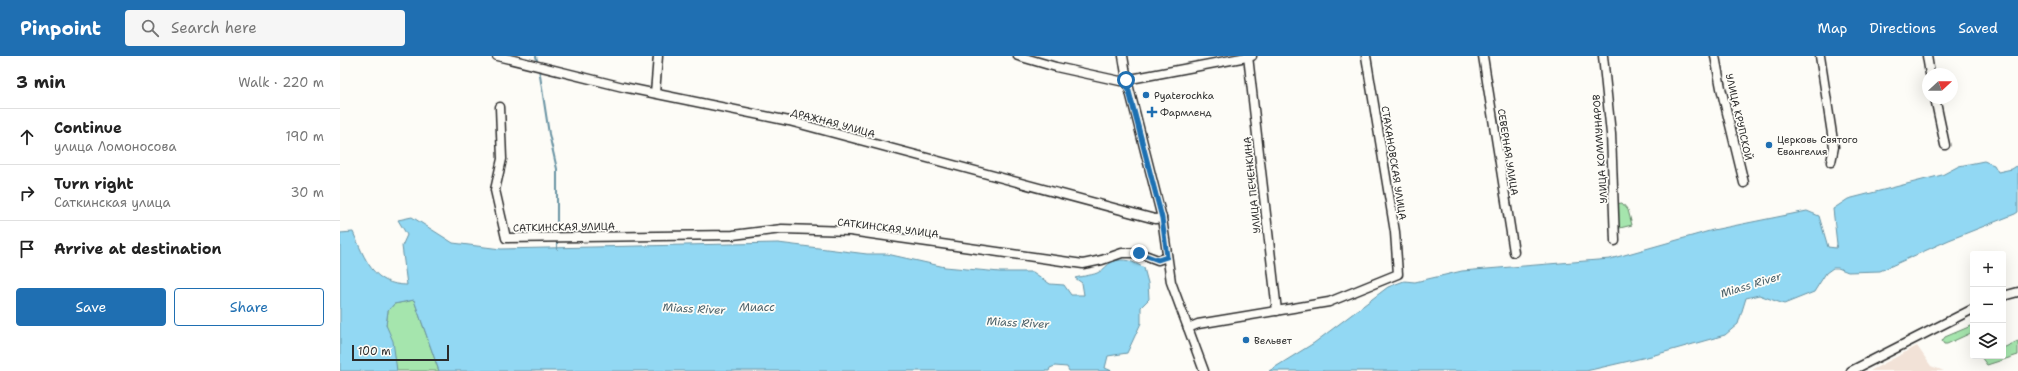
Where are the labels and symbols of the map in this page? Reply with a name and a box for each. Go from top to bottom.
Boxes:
north arrow [1922,68,1958,104]
route start [1117,71,1135,89]
street label: УЛИЦА КРУПСКОЙ [1723,72,1755,162]
place label: Pyaterochka [1154,89,1215,102]
marker: Pyaterochka [1141,90,1151,100]
street label: УЛИЦА КОММУНАРОВ [1590,94,1610,204]
street label: СТАХАНОВСКАЯ УЛИЦА [1379,105,1409,221]
street label: ДРАЖНАЯ УЛИЦА [789,106,877,140]
place label: Фармленд [1160,106,1212,119]
marker: Фармленд [1147,107,1157,117]
street label: СЕВЕРНАЯ УЛИЦА [1495,108,1521,196]
place label: Церковь Святого Евангелия [1777,133,1858,158]
street label: УЛИЦА ПЕЧЕНКИНА [1240,136,1264,234]
marker: Церковь Святого Евангелия [1764,140,1774,150]
street label: САТКИНСКАЯ УЛИЦА [837,215,939,241]
street label: САТКИНСКАЯ УЛИЦА [513,220,615,234]
route end [1130,244,1148,262]
water label: Miass River [1719,268,1784,301]
water label: Miass River [662,300,727,318]
water label: Миасс [739,300,775,315]
water label: Miass River [986,314,1051,332]
place label: Вельвет [1254,334,1293,347]
marker: Вельвет [1241,335,1251,345]
scale bar [352,343,449,362]

